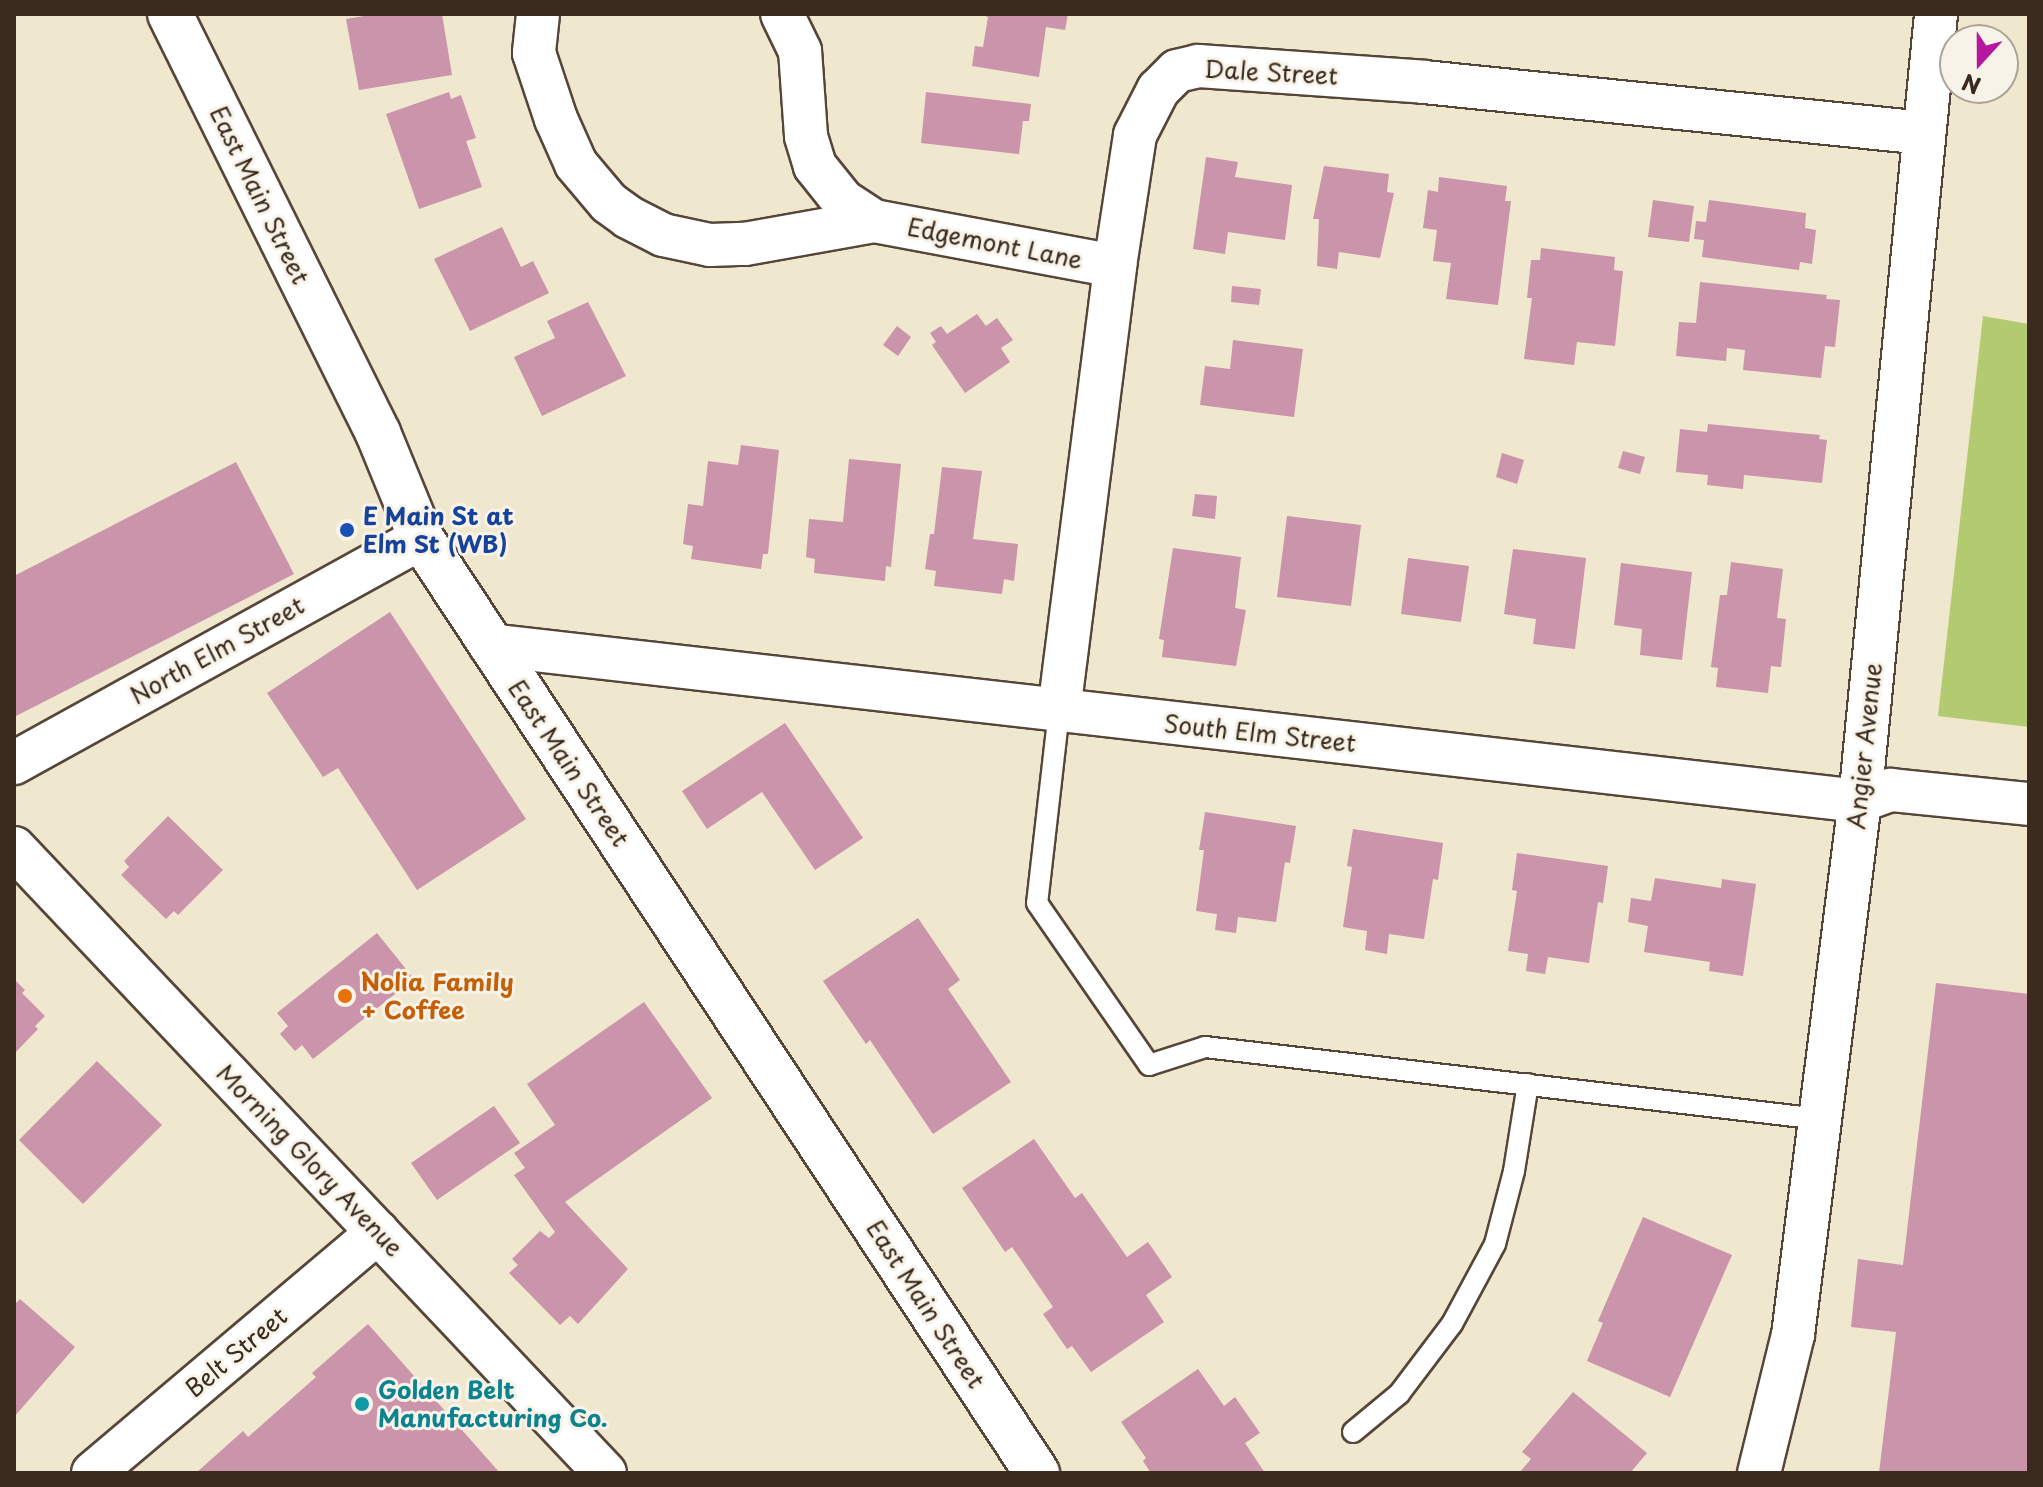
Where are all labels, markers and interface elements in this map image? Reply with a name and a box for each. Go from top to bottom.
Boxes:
north arrow [1939,24,2019,104]
street label: Dale Street [1203,54,1339,90]
text: N [1957,66,1985,104]
street label: East Main Street [204,101,316,289]
street label: Edgemont Lane [905,212,1085,274]
place label: E Main St at Elm St (WB) [363,502,514,558]
marker: E Main St at Elm St (WB) [338,521,356,539]
street label: North Elm Street [124,590,310,710]
street label: Angier Avenue [1841,661,1887,831]
street label: East Main Street [503,674,635,852]
street label: South Elm Street [1161,708,1359,758]
place label: Nolia Family + Coffee [361,968,513,1024]
marker: Nolia Family + Coffee [336,987,354,1005]
street label: Morning Glory Avenue [210,1057,410,1263]
street label: East Main Street [861,1214,991,1394]
street label: Belt Street [179,1301,293,1403]
place label: Golden Belt Manufacturing Co. [378,1376,609,1432]
marker: Golden Belt Manufacturing Co. [353,1395,371,1413]

